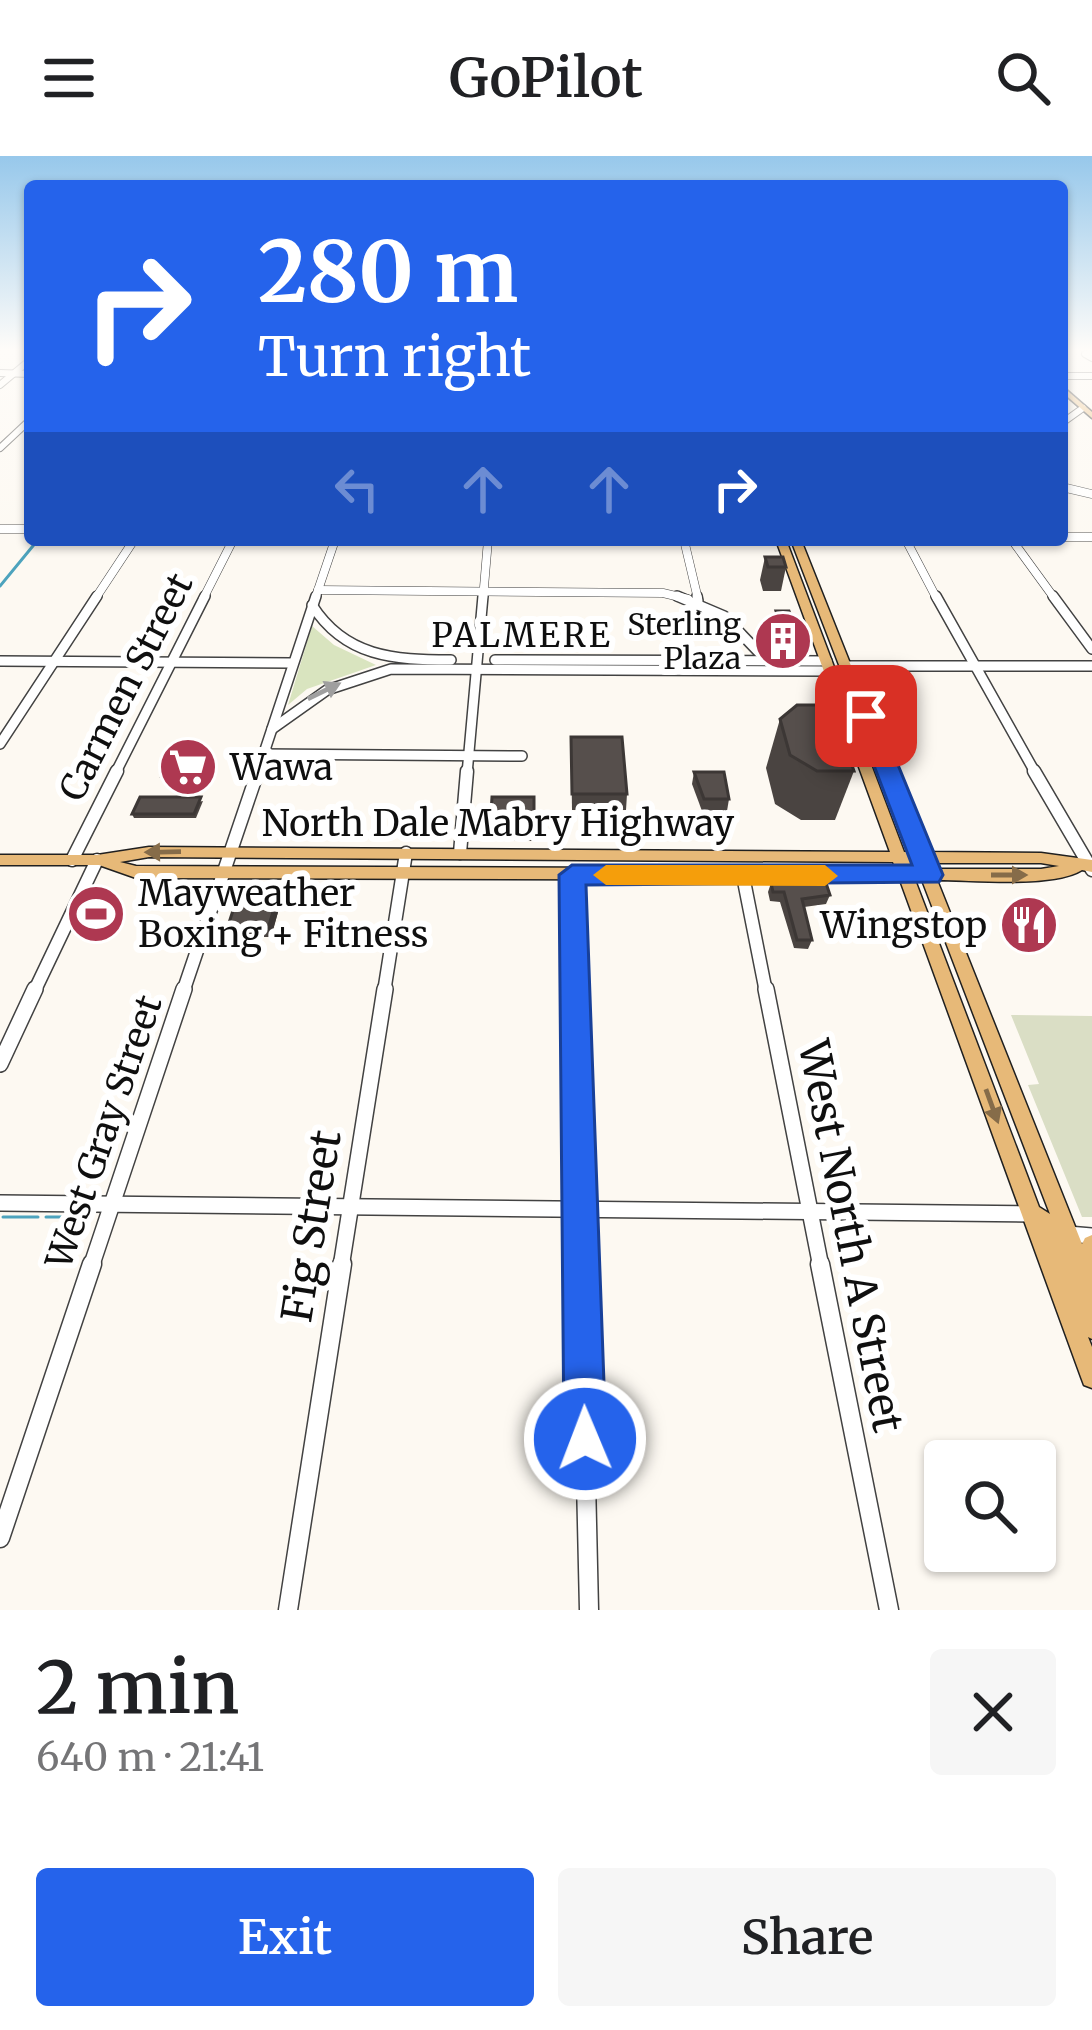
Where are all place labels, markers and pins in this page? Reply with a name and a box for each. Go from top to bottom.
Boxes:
place label: Sterling Plaza [627,605,741,677]
building icon: Sterling Plaza [752,610,814,672]
pin [815,665,917,767]
supermarket icon: Wawa [157,736,219,798]
place label: Wawa [229,745,333,790]
place label: Mayweather Boxing + Fitness [138,871,428,957]
sports icon: Mayweather Boxing + Fitness [65,883,127,945]
restaurant icon: Wingstop [998,894,1060,956]
place label: Wingstop [819,903,987,948]

